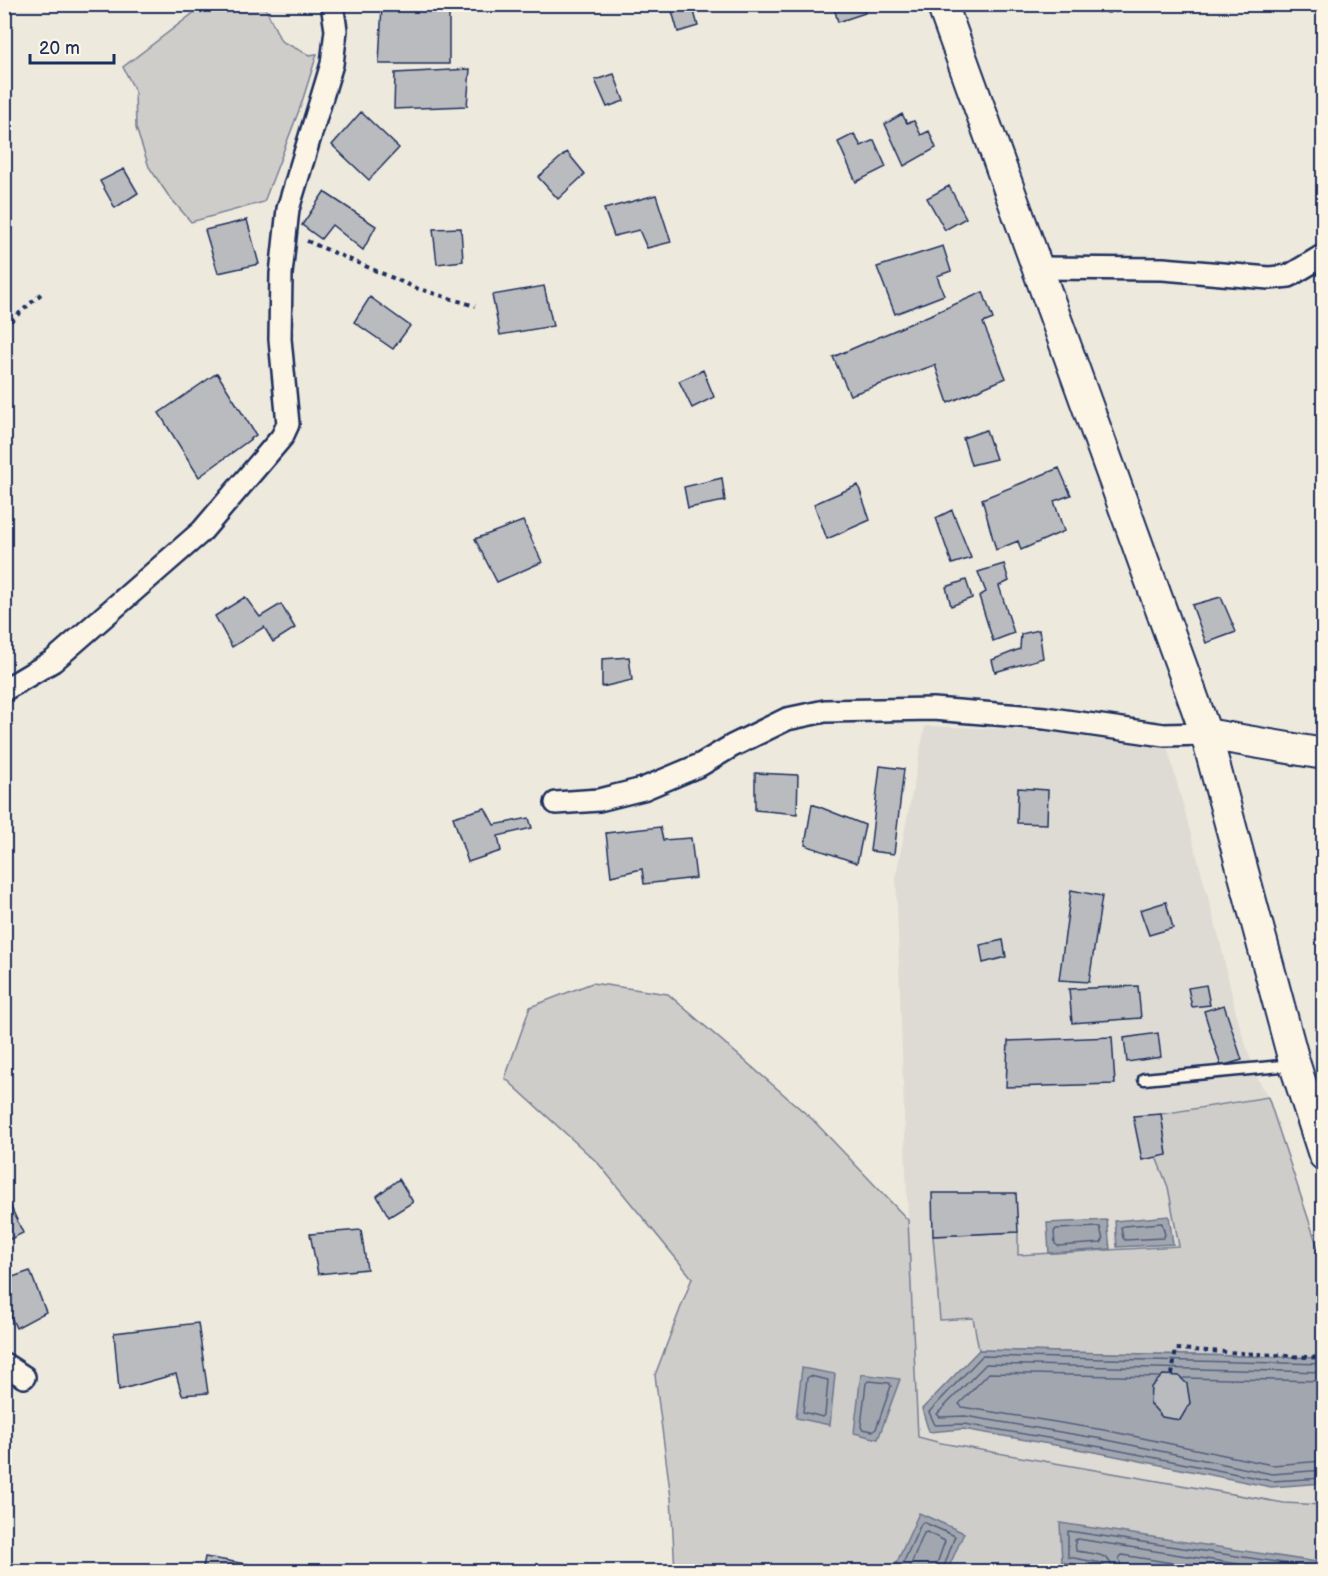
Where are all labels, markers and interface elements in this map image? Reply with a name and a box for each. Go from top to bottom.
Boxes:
scale bar [30,27,114,65]
text: 20 m [39,38,80,59]

